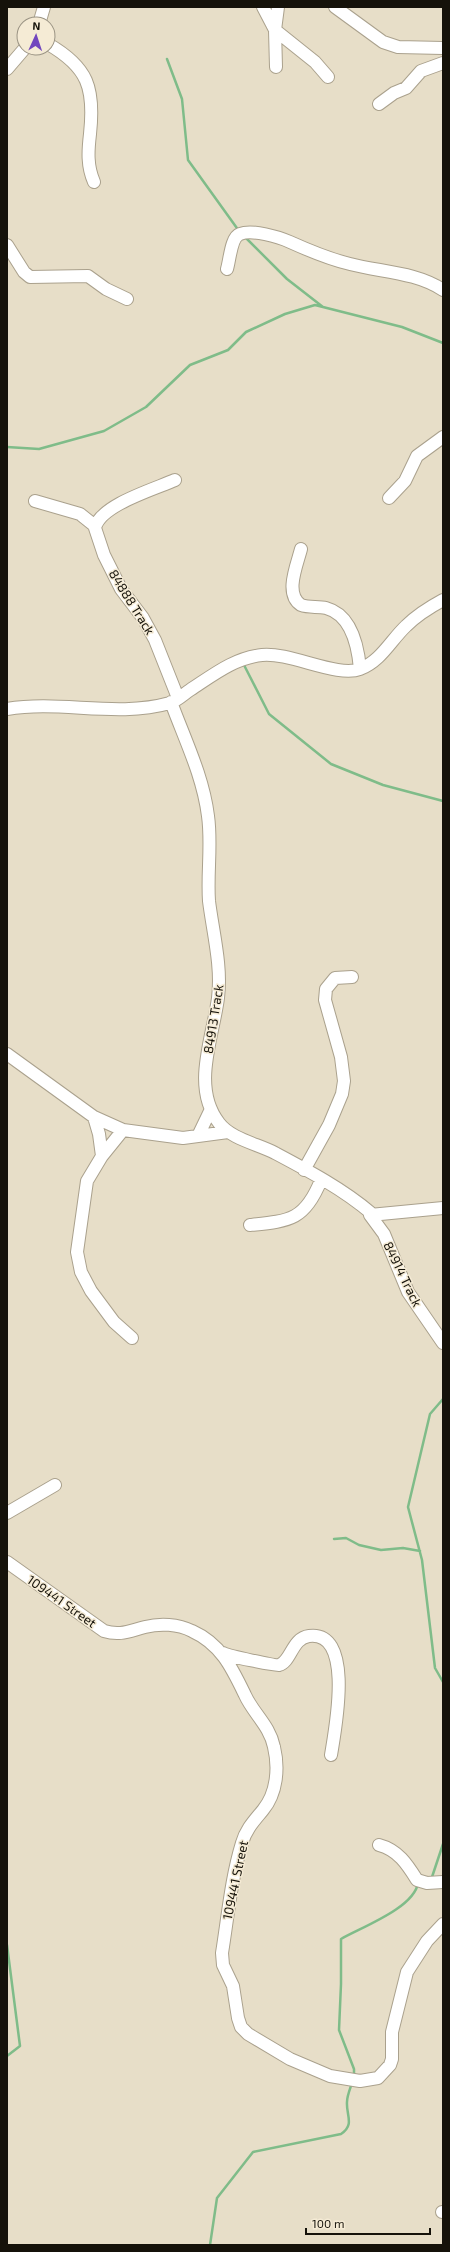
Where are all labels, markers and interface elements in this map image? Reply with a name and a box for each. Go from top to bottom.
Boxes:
north arrow [16,16,56,56]
text: N [32,19,41,32]
street label: 84888 Track [106,566,159,638]
street label: 84913 Track [200,983,226,1055]
street label: 84914 Track [380,1239,426,1310]
street label: 109441 Street [24,1571,100,1631]
street label: 109441 Street [219,1839,251,1921]
scale bar [306,2210,430,2236]
text: 100 m [312,2216,344,2230]

